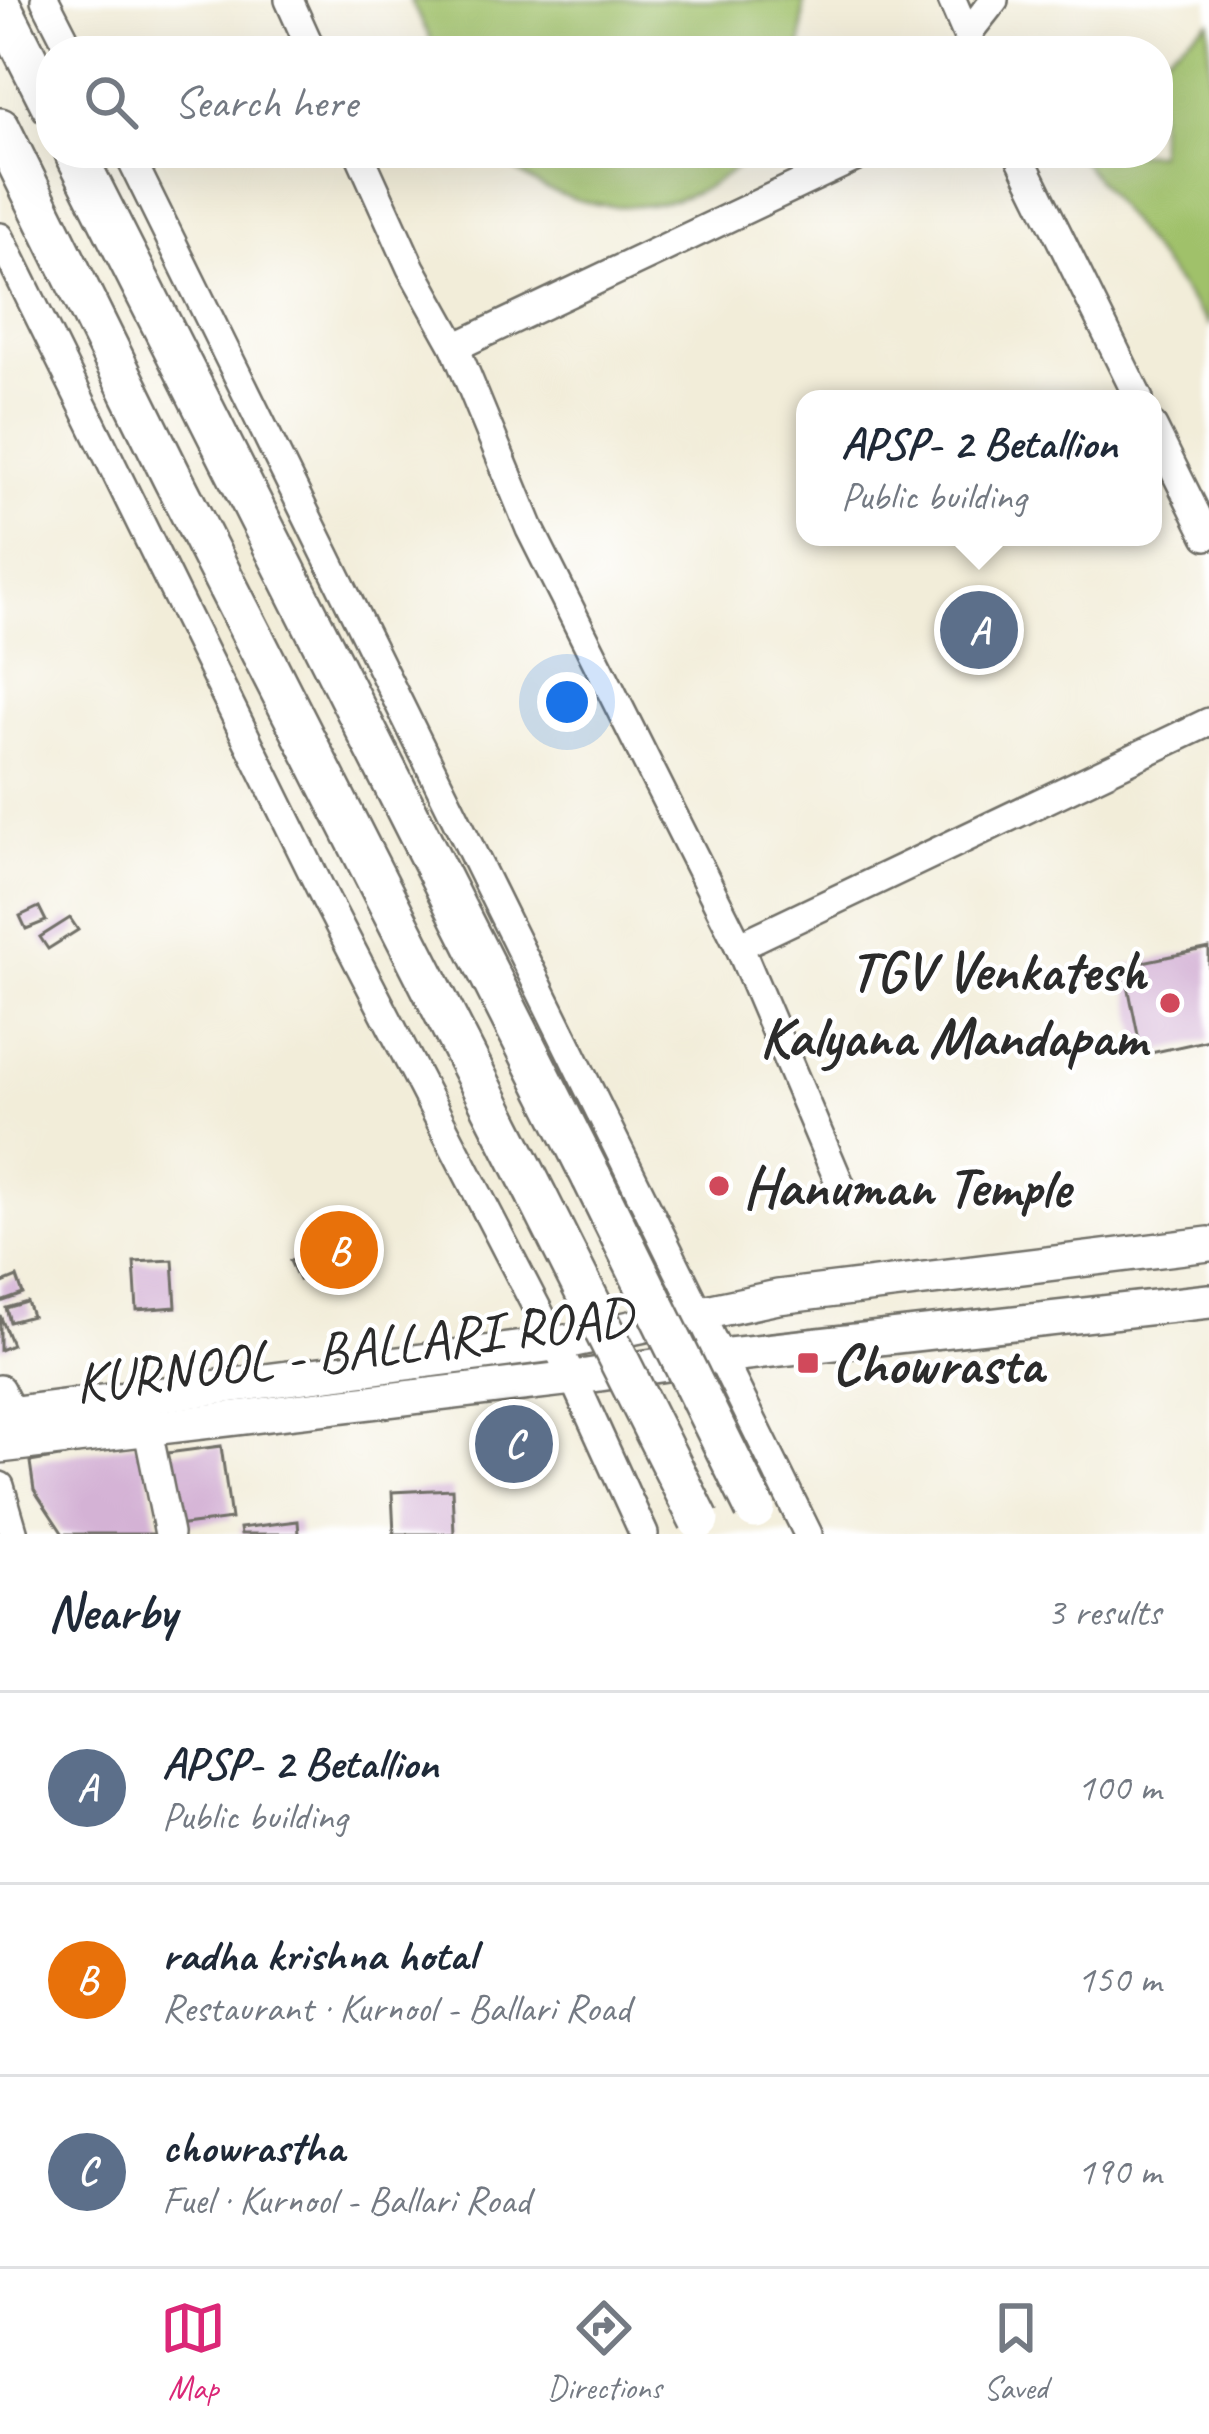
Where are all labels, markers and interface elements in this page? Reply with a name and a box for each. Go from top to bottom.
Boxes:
search box [36,36,1173,168]
icon: search [78,69,144,135]
text: Search here [174,74,357,131]
popup [796,390,1162,546]
text: APSP- 2 Betallion [841,415,1117,472]
text: Public building [841,472,1026,521]
pin: A [940,585,1018,675]
your location [537,672,597,732]
place label: TGV Venkatesh Kalyana Mandapam [760,935,1151,1073]
marker: TGV Venkatesh Kalyana Mandapam [1157,990,1183,1016]
place label: Hanuman Temple [743,1151,1074,1223]
marker: Hanuman Temple [706,1173,732,1199]
pin: B [300,1205,378,1295]
street label: KURNOOL - BALLARI ROAD [71,1278,641,1419]
place label: Chowrasta [832,1328,1048,1400]
marker: Chowrasta [795,1350,821,1376]
pin: C [475,1399,553,1489]
text: Nearby [48,1580,176,1644]
text: 3 results [1047,1588,1161,1637]
text: APSP- 2 Betallion [162,1735,438,1792]
text: A [77,1763,97,1812]
text: 100 m [1077,1763,1161,1812]
text: Public building [162,1792,347,1841]
text: radha krishna hotal [162,1927,476,1984]
text: B [77,1955,97,2004]
text: 150 m [1077,1955,1161,2004]
text: Restaurant · Kurnool - Ballari Road [162,1984,630,2033]
text: chowrastha [162,2119,344,2176]
text: C [78,2147,96,2196]
text: 190 m [1077,2147,1161,2196]
text: Fuel · Kurnool - Ballari Road [162,2176,530,2225]
tab: Map [160,2295,226,2409]
tab: Directions [547,2295,662,2409]
tab: Saved [983,2295,1049,2409]

